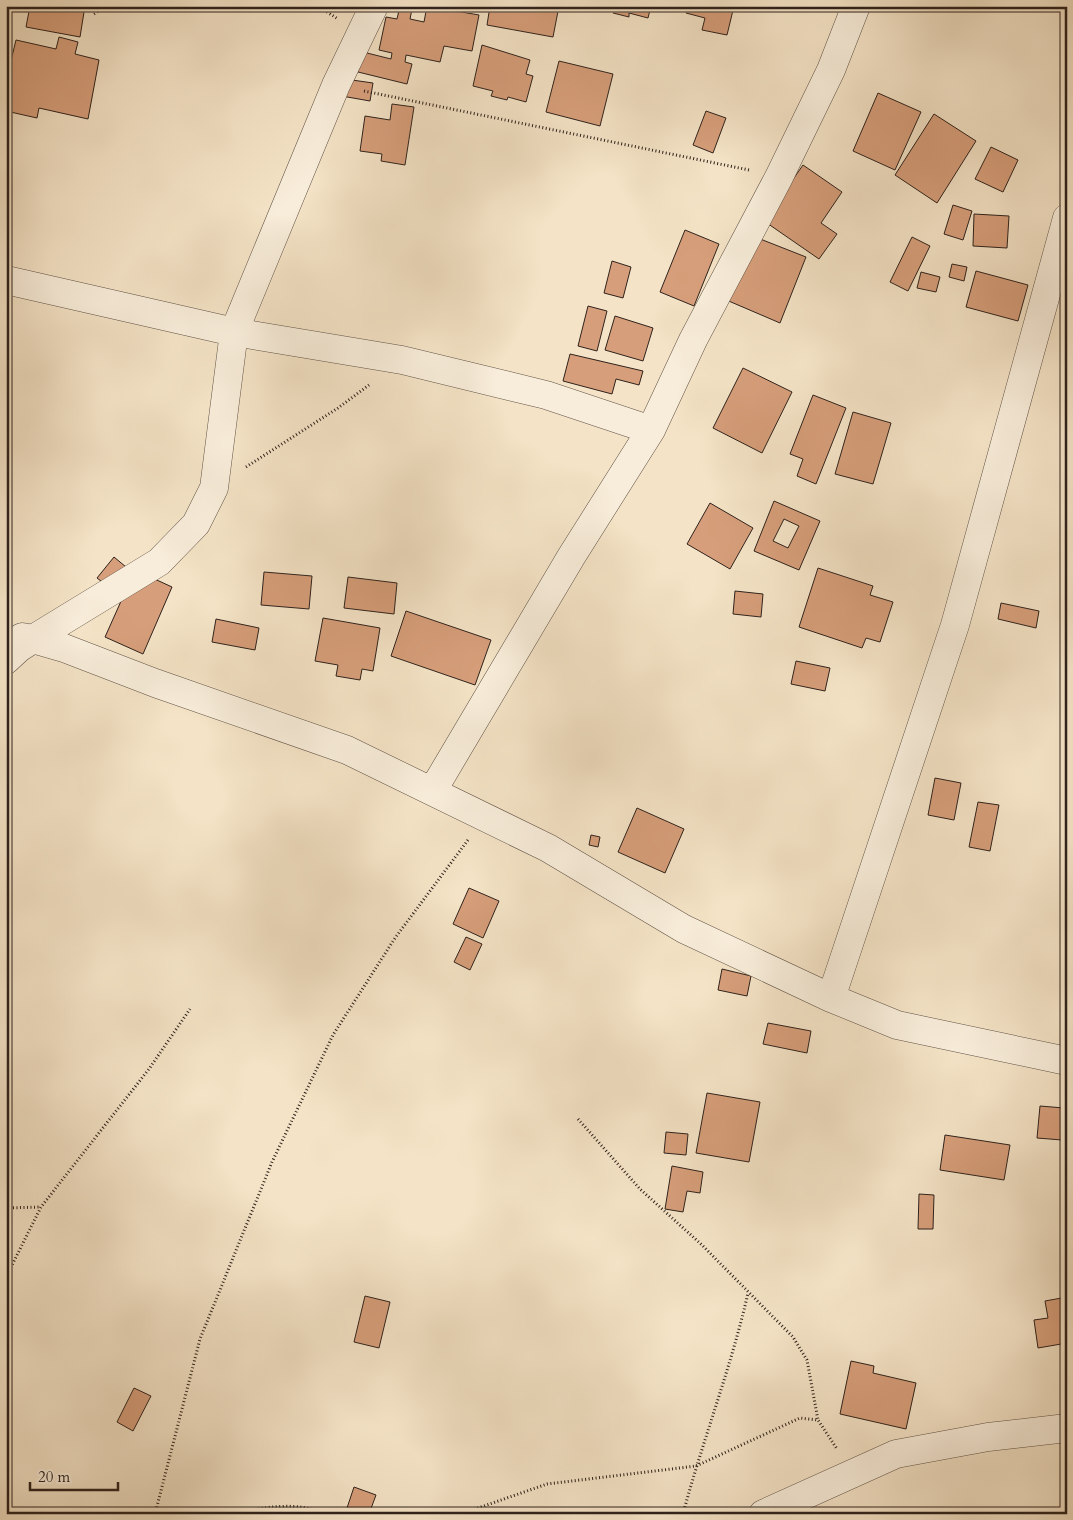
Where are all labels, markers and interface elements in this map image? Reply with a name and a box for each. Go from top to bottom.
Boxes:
scale bar [30,1460,118,1492]
text: 20 m [38,1467,70,1487]

